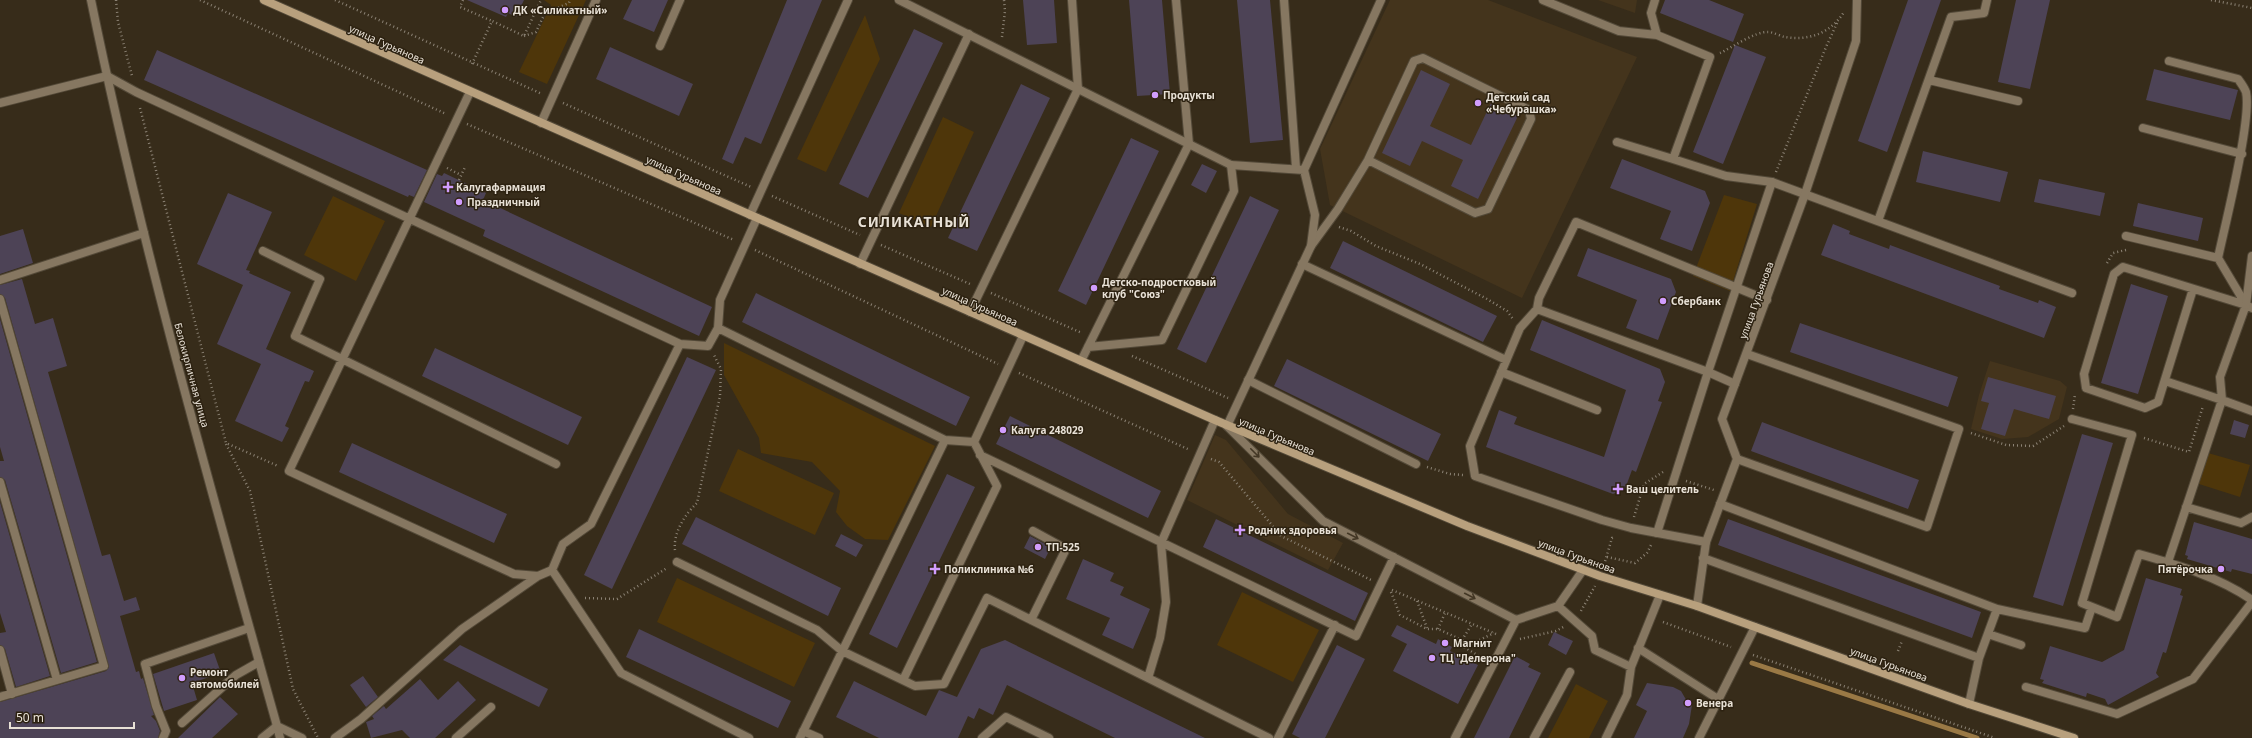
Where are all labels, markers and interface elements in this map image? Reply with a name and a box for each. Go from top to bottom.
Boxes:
place label: ДК «Силикатный» [513,3,607,17]
marker: ДК «Силикатный» [500,5,510,15]
street label: улица Гурьянова [347,21,427,67]
place label: Продукты [1163,88,1215,102]
marker: Продукты [1150,90,1160,100]
place label: Детский сад «Чебурашка» [1486,90,1557,116]
marker: Детский сад «Чебурашка» [1473,98,1483,108]
street label: улица Гурьянова [644,152,724,198]
place label: Калугафармация [456,180,545,194]
marker: Калугафармация [443,182,453,192]
place label: Праздничный [467,195,540,209]
marker: Праздничный [454,197,464,207]
district label: СИЛИКАТНЫЙ [858,212,970,231]
street label: улица Гурьянова [1736,259,1776,341]
place label: Детско-подростковый клуб "Союз" [1102,275,1216,301]
street label: улица Гурьянова [940,283,1020,329]
marker: Детско-подростковый клуб "Союз" [1089,283,1099,293]
place label: Сбербанк [1671,294,1722,308]
marker: Сбербанк [1658,296,1668,306]
street label: Белокирпичная улица [171,321,213,429]
street label: улица Гурьянова [1237,414,1317,458]
place label: Калуга 248029 [1011,423,1084,437]
marker: Калуга 248029 [998,425,1008,435]
one-way arrow [1250,448,1260,458]
place label: Ваш целитель [1626,482,1699,496]
marker: Ваш целитель [1613,484,1623,494]
place label: Родник здоровья [1248,523,1337,537]
marker: Родник здоровья [1235,525,1245,535]
one-way arrow [1347,533,1359,540]
street label: улица Гурьянова [1536,536,1618,576]
place label: ТП-525 [1046,540,1080,554]
marker: ТП-525 [1033,542,1043,552]
place label: Поликлиника №6 [944,562,1034,576]
place label: Пятёрочка [2158,562,2213,576]
marker: Поликлиника №6 [929,563,941,575]
marker: Пятёрочка [2216,564,2226,574]
one-way arrow [1464,593,1476,600]
place label: Магнит [1453,636,1492,650]
marker: Магнит [1440,638,1450,648]
street label: улица Гурьянова [1848,644,1930,684]
place label: ТЦ "Делерона" [1440,651,1516,665]
marker: ТЦ "Делерона" [1427,653,1437,663]
place label: Ремонт автомобилей [190,665,259,691]
marker: Ремонт автомобилей [177,673,187,683]
place label: Венера [1696,696,1733,710]
marker: Венера [1683,698,1693,708]
scale bar [10,704,134,730]
text: 50 m [16,709,44,726]

